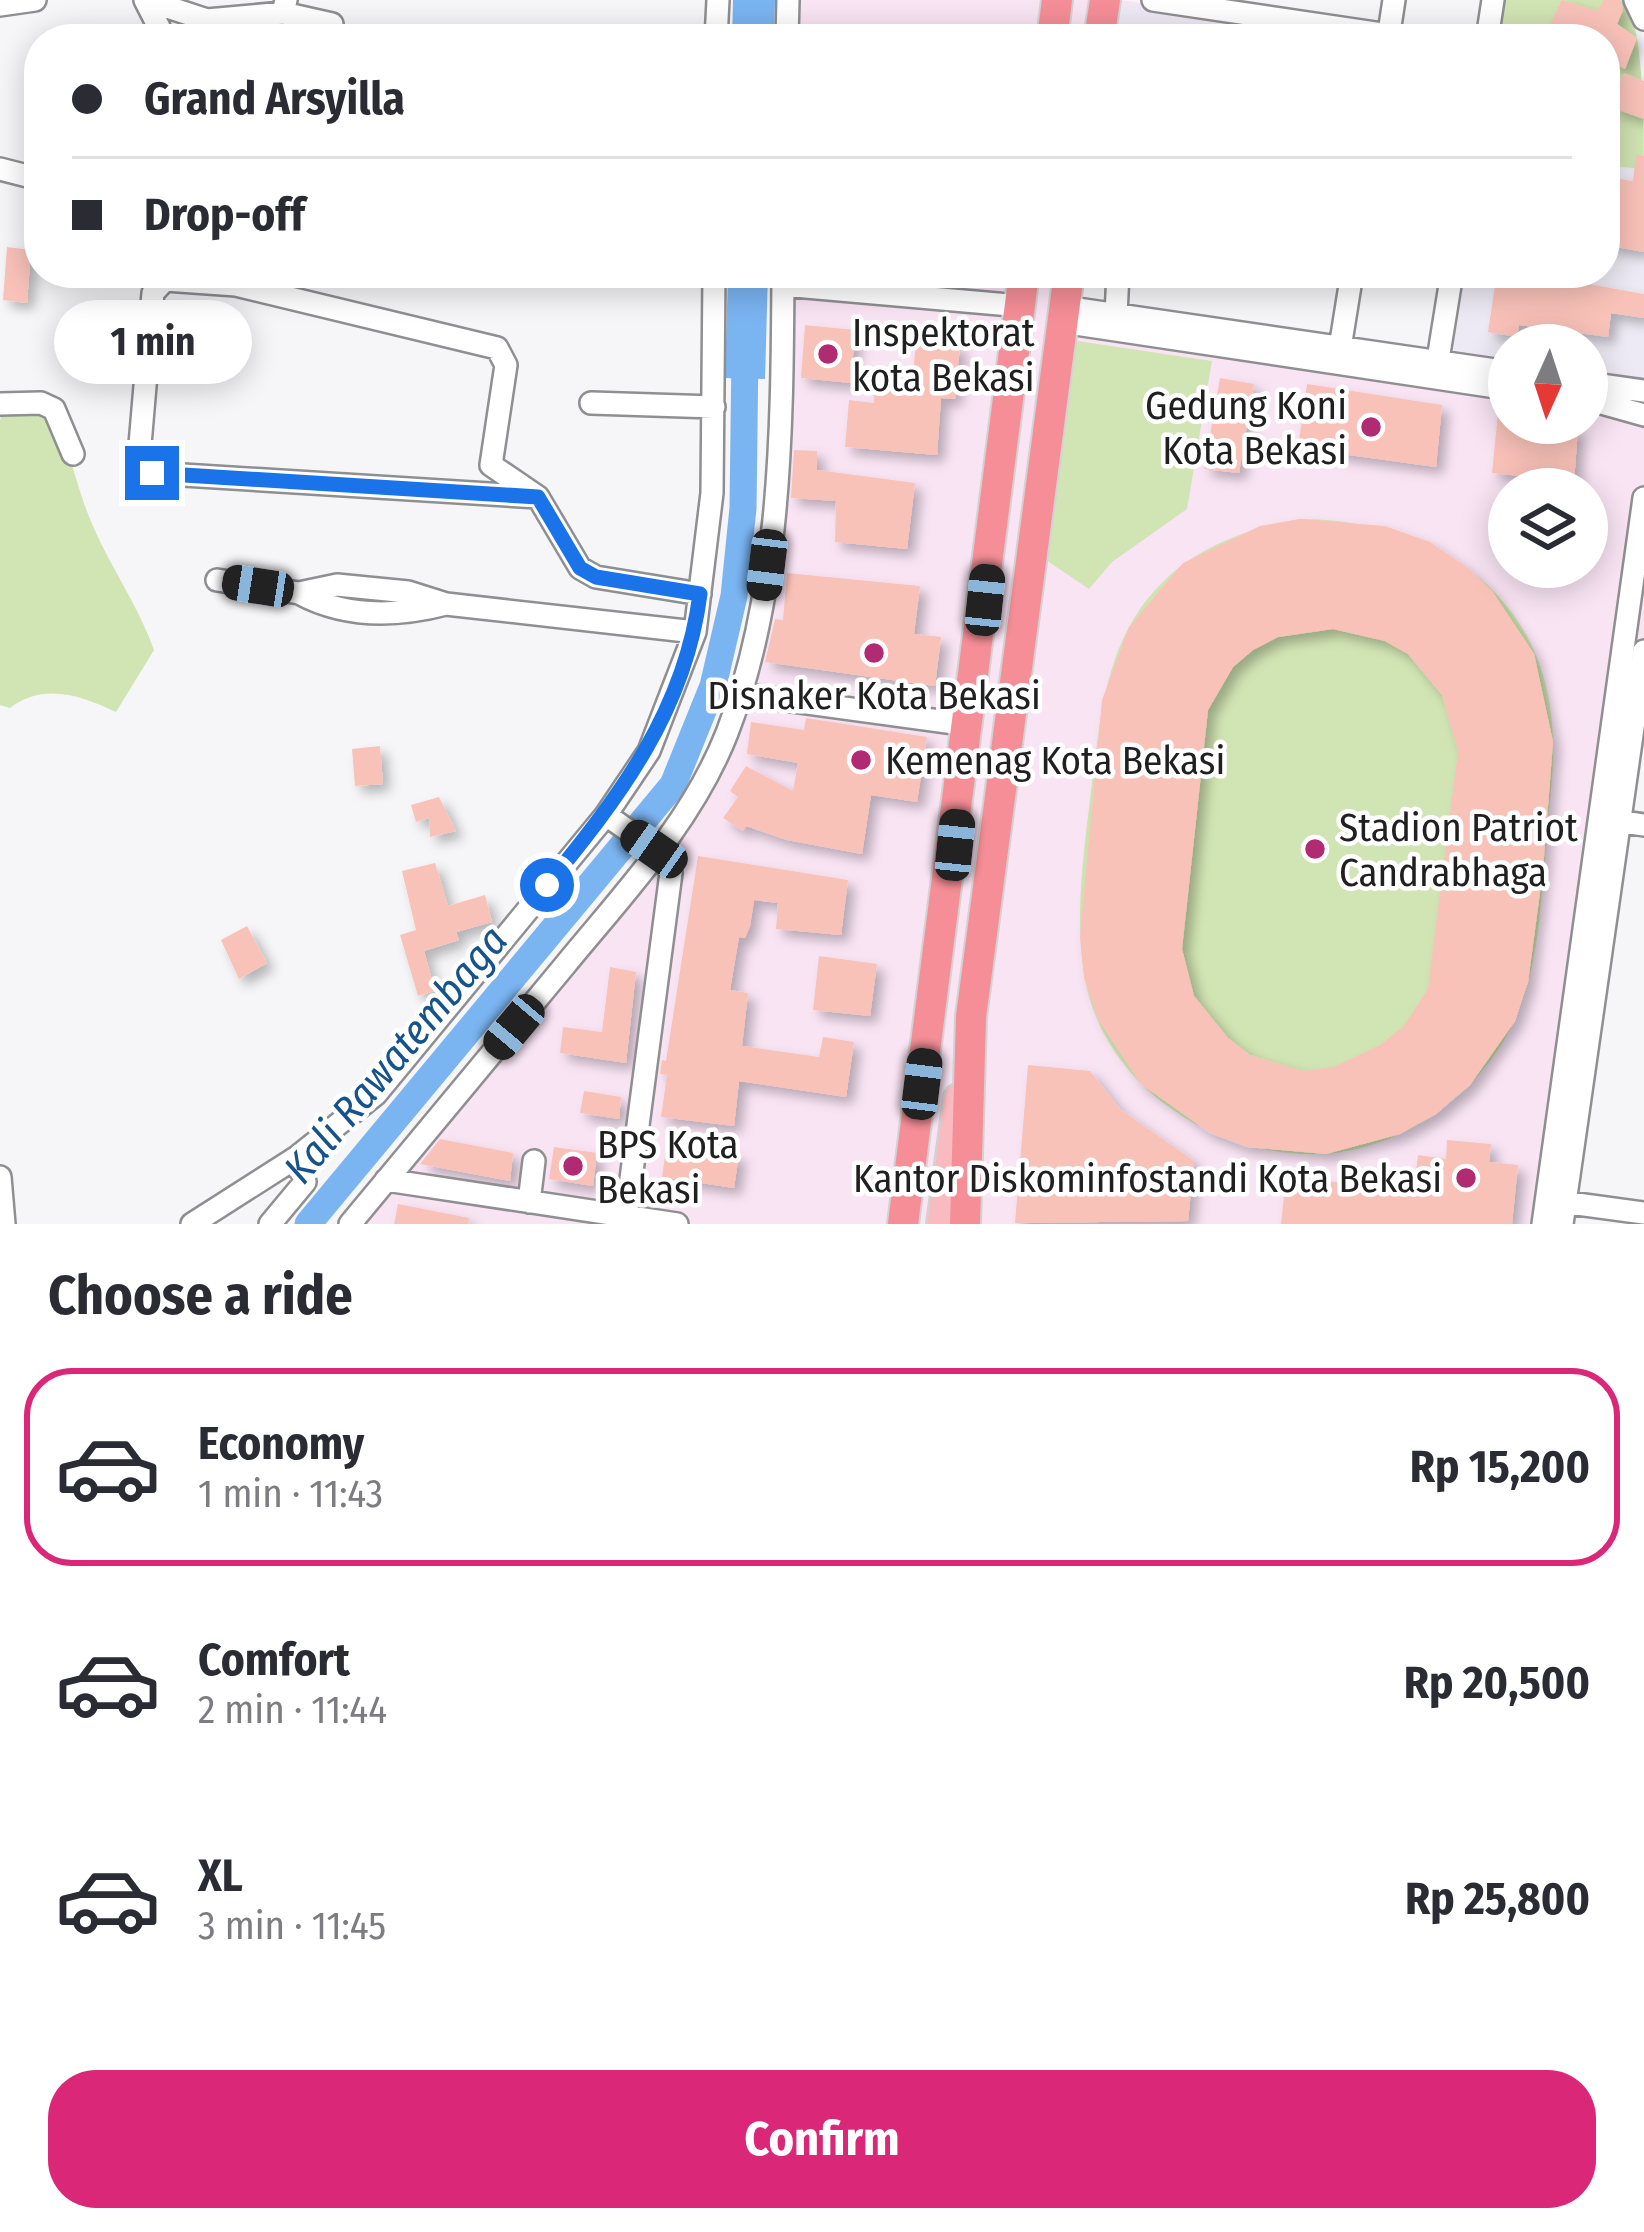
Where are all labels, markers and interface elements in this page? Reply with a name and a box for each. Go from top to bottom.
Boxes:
text: Grand Arsyilla [144,72,405,126]
text: Drop-off [144,188,305,242]
callout: 1 min [53,299,251,383]
place label: Inspektorat kota Bekasi [852,310,1035,401]
text: 1 min [111,319,195,365]
north arrow [1488,324,1608,444]
map controls [1488,324,1608,588]
marker: Inspektorat kota Bekasi [815,341,841,367]
place label: Gedung Koni Kota Bekasi [1145,383,1347,474]
marker: Gedung Koni Kota Bekasi [1358,414,1384,440]
route end [125,446,179,500]
button: layers [1488,468,1608,588]
car [745,527,789,603]
car [963,562,1007,638]
car [220,563,296,609]
marker: Disnaker Kota Bekasi [861,640,887,666]
place label: Disnaker Kota Bekasi [707,673,1041,719]
place label: Kemenag Kota Bekasi [885,738,1225,784]
marker: Kemenag Kota Bekasi [848,747,874,773]
place label: Stadion Patriot Candrabhaga [1339,805,1578,896]
car [933,807,977,883]
car [614,814,694,884]
marker: Stadion Patriot Candrabhaga [1302,836,1328,862]
route start [520,858,574,912]
water label: Kali Rawatembaga [274,916,518,1193]
car [477,988,551,1066]
car [900,1046,944,1122]
place label: BPS Kota Bekasi [597,1122,739,1213]
marker: BPS Kota Bekasi [560,1153,586,1179]
place label: Kantor Diskominfostandi Kota Bekasi [853,1156,1442,1202]
marker: Kantor Diskominfostandi Kota Bekasi [1453,1165,1479,1191]
text: Choose a ride [48,1264,353,1328]
icon: car [54,1413,162,1521]
text: Economy [198,1417,364,1471]
text: Rp 15,200 [1410,1440,1590,1494]
text: 1 min · 11:43 [198,1471,383,1517]
icon: car [54,1629,162,1737]
text: Comfort [198,1633,350,1687]
text: Rp 20,500 [1404,1656,1590,1710]
text: 2 min · 11:44 [198,1687,387,1733]
icon: car [54,1845,162,1953]
text: XL [198,1849,243,1903]
text: Rp 25,800 [1405,1872,1590,1926]
text: 3 min · 11:45 [198,1903,386,1949]
button: Confirm [48,2070,1596,2208]

